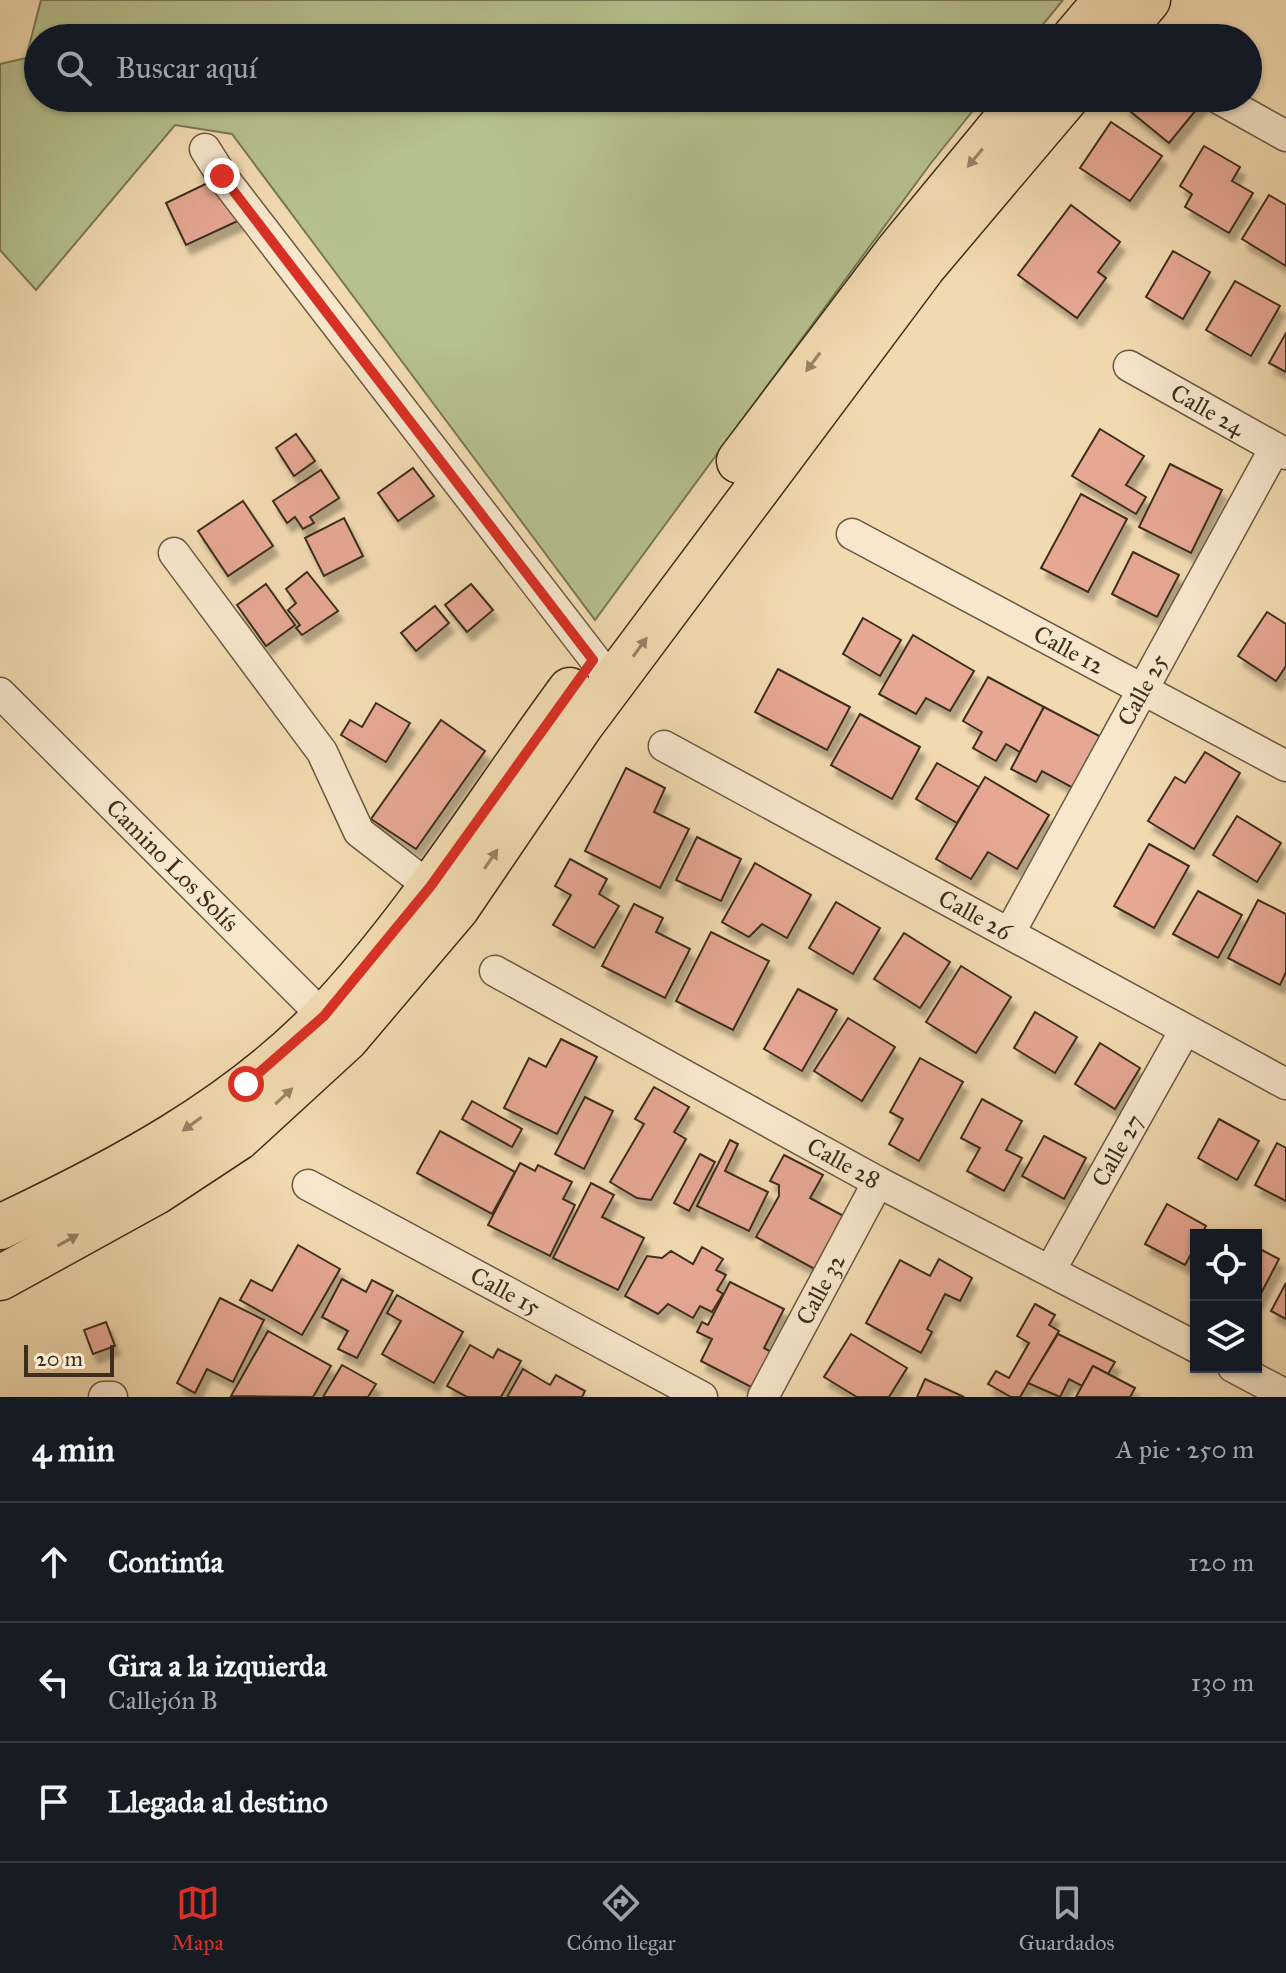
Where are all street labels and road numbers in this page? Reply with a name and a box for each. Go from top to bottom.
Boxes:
street label: Calle 24 [1165,377,1250,443]
street label: Calle 12 [1028,619,1110,681]
street label: Calle 25 [1111,649,1174,731]
street label: Camino Los Solís [100,793,245,938]
street label: Calle 26 [933,883,1017,947]
street label: Calle 27 [1085,1109,1150,1192]
street label: Calle 28 [802,1131,886,1195]
street label: Calle 32 [789,1249,852,1330]
street label: Calle 15 [465,1260,545,1322]

